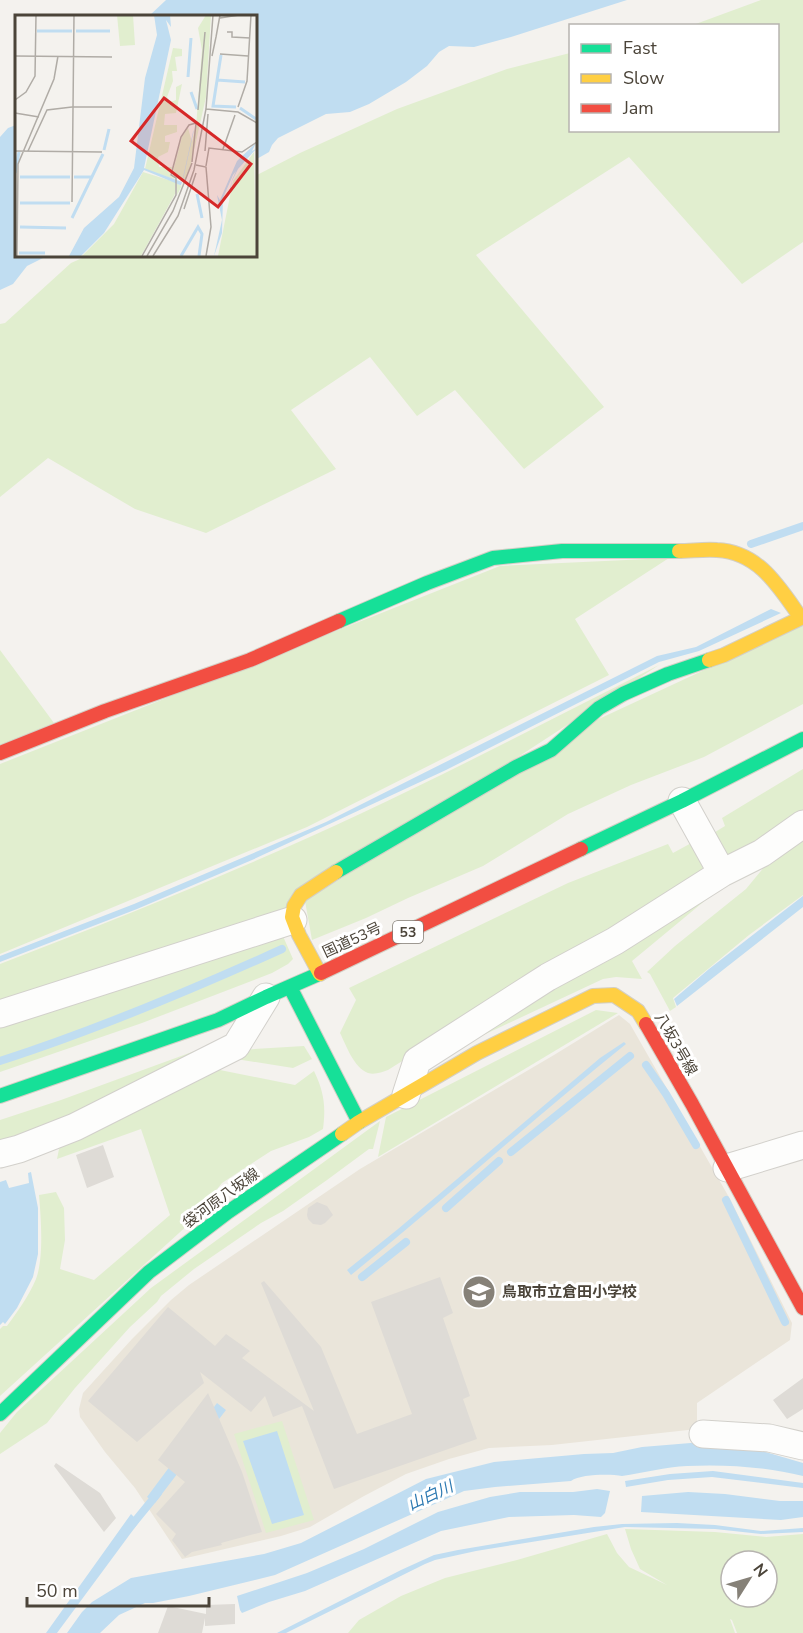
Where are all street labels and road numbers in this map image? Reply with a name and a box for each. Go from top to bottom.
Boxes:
street label: 国道53号 [319,918,385,962]
road number: 53 [393,921,423,943]
street label: 八坂3号線 [650,1009,702,1079]
street label: 袋河原八坂線 [179,1163,263,1233]

